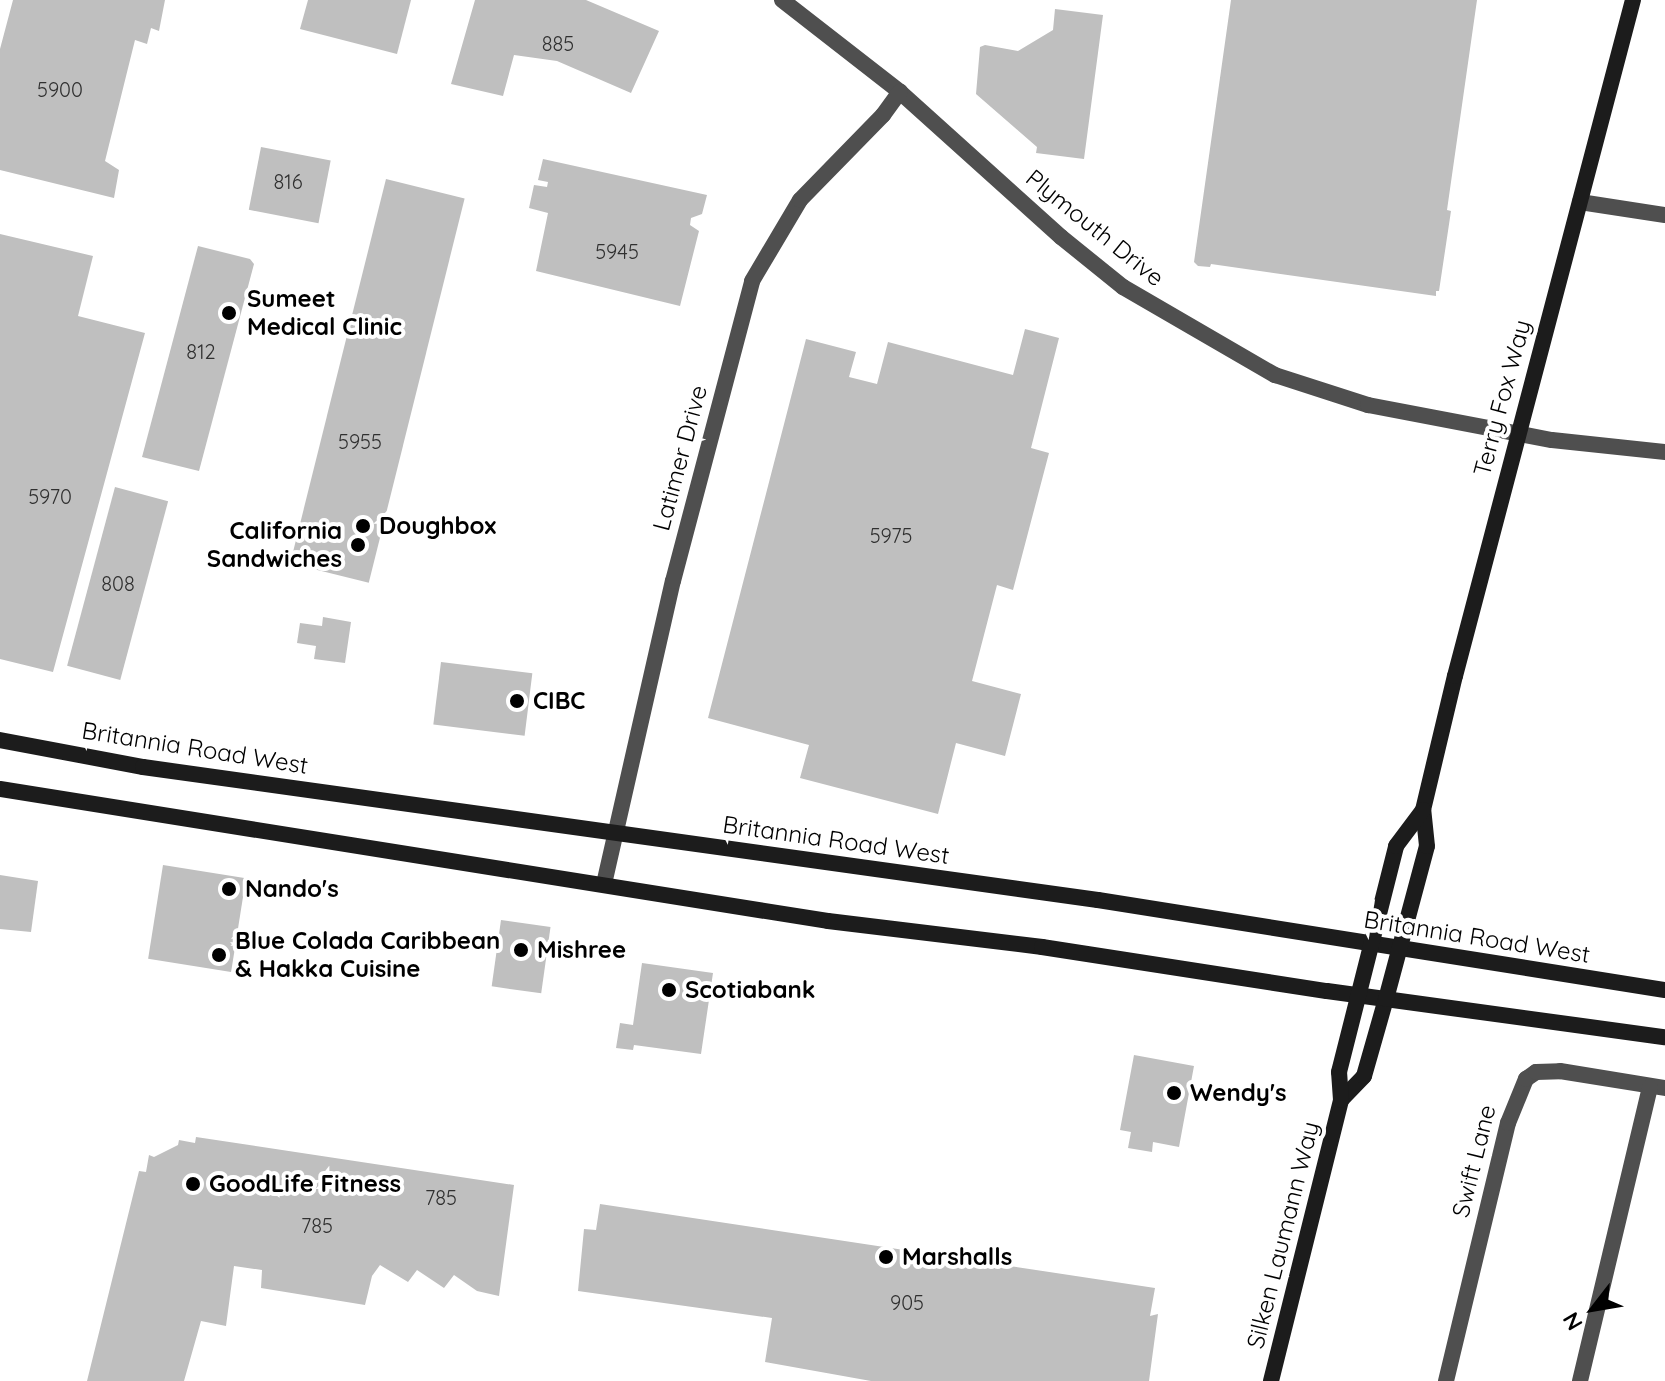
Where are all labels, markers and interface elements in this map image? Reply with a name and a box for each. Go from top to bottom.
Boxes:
house number: 885 [542,31,574,55]
house number: 5900 [37,77,83,101]
street label: Plymouth Drive [1020,164,1170,292]
house number: 816 [274,169,302,193]
house number: 5945 [595,239,639,263]
place label: Sumeet Medical Clinic [247,285,402,341]
marker: Sumeet Medical Clinic [218,302,240,324]
street label: Terry Fox Way [1467,317,1537,479]
house number: 812 [186,339,216,363]
street label: Latimer Drive [647,382,713,534]
house number: 5955 [338,429,382,453]
house number: 5970 [28,484,72,508]
place label: Doughbox [379,512,496,540]
place label: California Sandwiches [207,517,342,573]
marker: Doughbox [354,517,372,535]
house number: 5975 [870,523,912,547]
marker: California Sandwiches [349,536,367,554]
house number: 808 [101,571,135,595]
place label: CIBC [533,687,585,715]
marker: CIBC [508,692,526,710]
street label: Britannia Road West [80,716,310,780]
street label: Britannia Road West [721,810,951,870]
place label: Nando's [245,875,339,903]
marker: Nando's [220,880,238,898]
street label: Britannia Road West [1362,905,1592,969]
place label: Blue Colada Caribbean & Hakka Cuisine [235,927,500,983]
place label: Mishree [537,936,626,964]
marker: Mishree [512,941,530,959]
marker: Blue Colada Caribbean & Hakka Cuisine [210,946,228,964]
place label: Scotiabank [685,976,815,1004]
marker: Scotiabank [660,981,678,999]
place label: Wendy's [1190,1079,1287,1107]
marker: Wendy's [1165,1084,1183,1102]
street label: Swift Lane [1446,1102,1502,1220]
street label: Silken Laumann Way [1241,1118,1325,1352]
place label: GoodLife Fitness [209,1170,401,1198]
marker: GoodLife Fitness [184,1175,202,1193]
house number: 785 [425,1185,457,1209]
house number: 785 [301,1213,333,1237]
place label: Marshalls [902,1243,1012,1271]
marker: Marshalls [877,1248,895,1266]
north arrow [1553,1269,1633,1349]
house number: 905 [890,1290,924,1314]
text: N [1556,1307,1589,1336]

